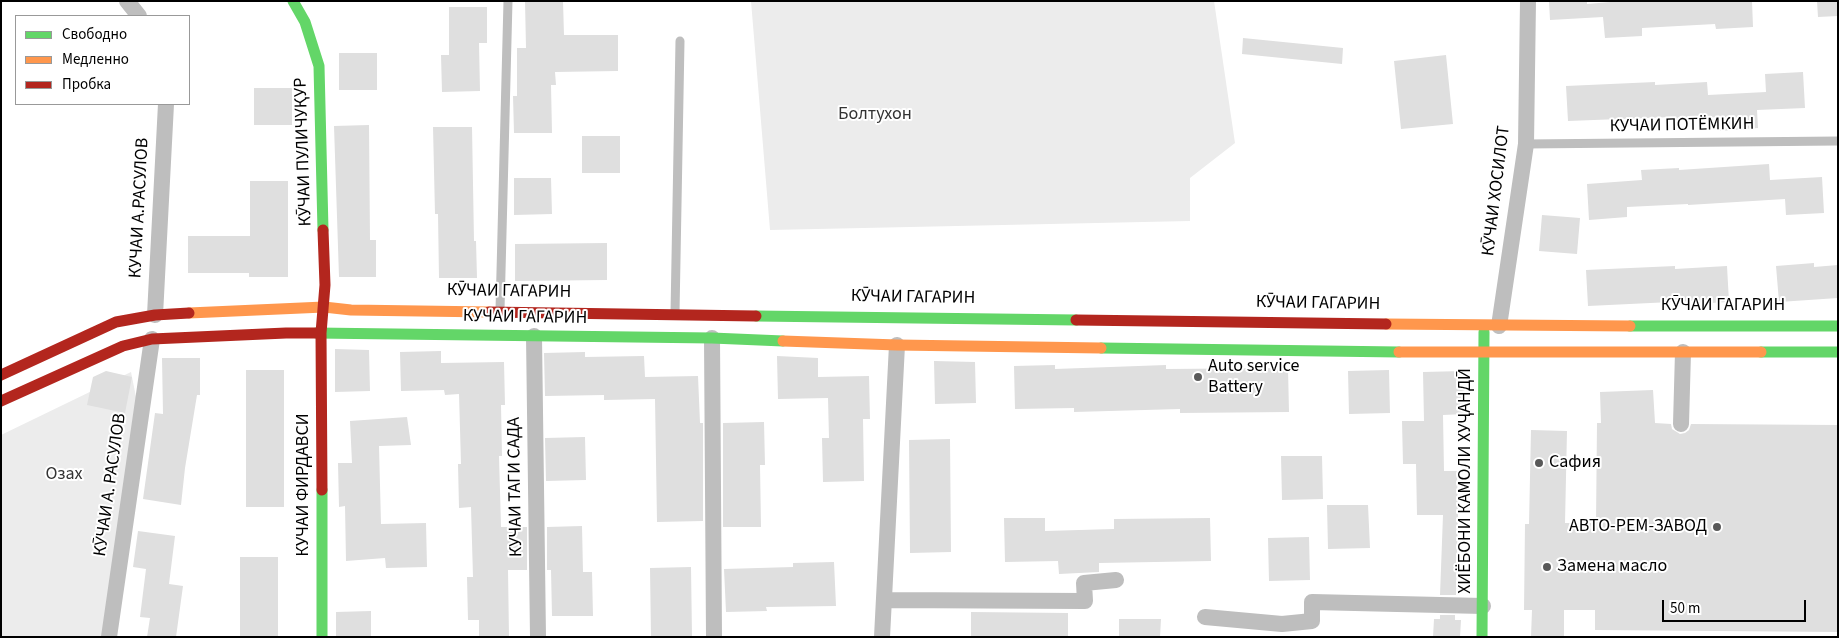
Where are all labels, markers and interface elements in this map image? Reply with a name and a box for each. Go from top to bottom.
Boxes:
legend [15,15,190,105]
text: Свободно [62,24,127,45]
text: Медленно [62,49,129,70]
text: Пробка [62,74,111,95]
street label: КӮЧАИ ПУЛИЧУҚУР [291,77,317,227]
park label: Болтухон [838,104,912,126]
street label: КУЧАИ ПОТЁМКИН [1609,114,1755,138]
street label: КӮЧАИ ХОСИЛОТ [1478,125,1516,257]
street label: КУЧАИ А.РАСУЛОВ [126,137,154,279]
street label: КӮЧАИ ГАГАРИН [447,280,571,304]
street label: КӮЧАИ ГАГАРИН [851,286,975,310]
street label: КӮЧАИ ГАГАРИН [1256,292,1380,316]
street label: КӮЧАИ ГАГАРИН [1661,295,1785,317]
street label: КУЧАИ ГАГАРИН [463,306,587,330]
place label: Auto service Battery [1208,356,1299,398]
street label: ХИЁБОНИ КАМОЛИ ХУҶАНДӢ [1455,368,1477,594]
marker: Auto service Battery [1192,371,1204,383]
street label: КӮЧАИ А. РАСУЛОВ [90,412,132,558]
street label: КУЧАИ ФИРДАВСИ [293,413,315,557]
street label: КУЧАИ ТАГИ САДА [504,417,528,557]
place label: Сафия [1549,452,1601,474]
marker: Сафия [1533,457,1545,469]
park label: Озах [45,464,83,486]
place label: АВТО-РЕМ-ЗАВОД [1569,516,1707,538]
marker: АВТО-РЕМ-ЗАВОД [1711,521,1723,533]
place label: Замена масло [1557,556,1667,578]
marker: Замена масло [1541,561,1553,573]
scale bar [1664,590,1808,622]
text: 50 m [1670,598,1700,619]

